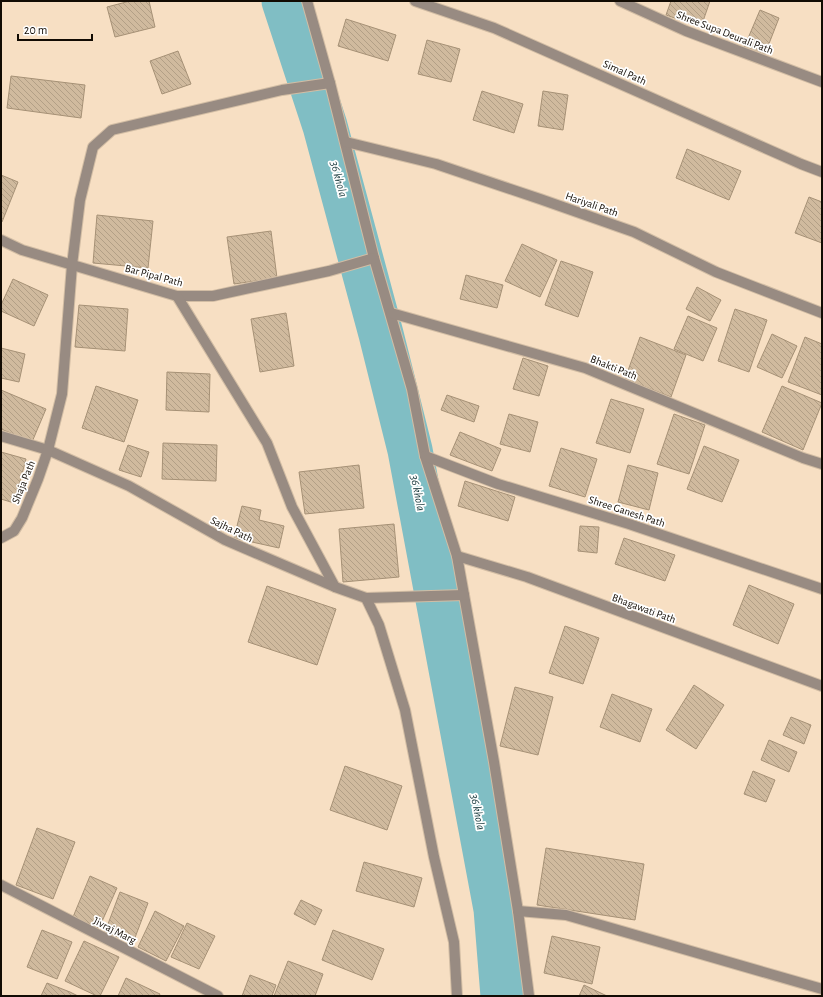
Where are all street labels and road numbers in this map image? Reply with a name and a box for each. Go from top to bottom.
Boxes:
street label: Shree Supa Deurali Path [675,9,775,56]
street label: Simal Path [602,58,648,87]
street label: Hariyali Path [564,190,620,219]
street label: Bar Pipal Path [124,262,184,289]
street label: Bhakti Path [589,353,639,382]
street label: Shaja Path [10,459,37,505]
street label: Shree Ganesh Path [587,494,666,529]
street label: Sajha Path [209,515,255,544]
street label: Bhagawati Path [611,592,677,625]
street label: Jivraj Marg [92,915,139,946]

